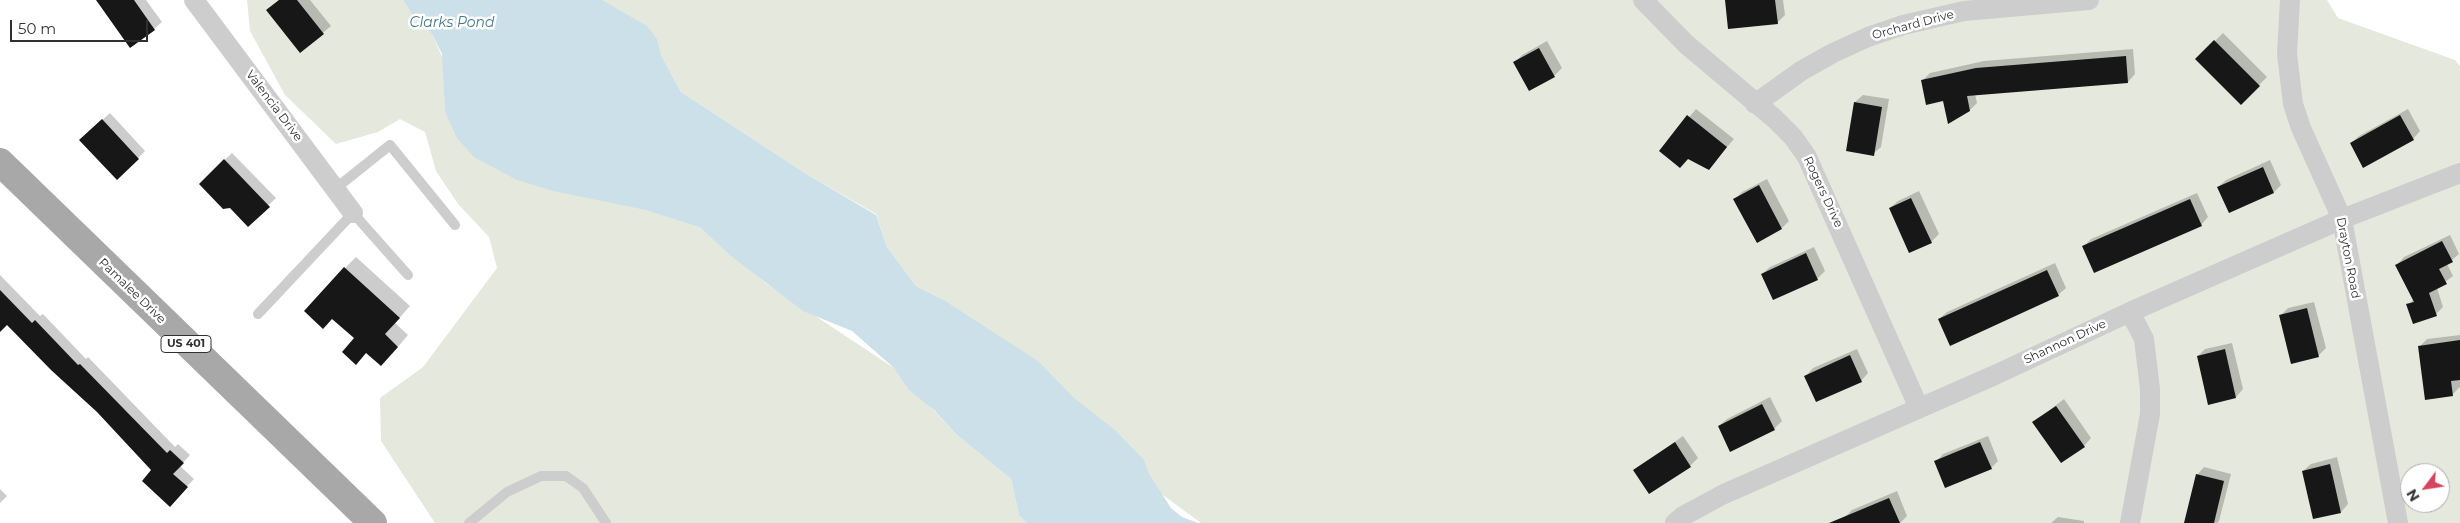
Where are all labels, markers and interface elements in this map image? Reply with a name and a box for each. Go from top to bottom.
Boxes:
street label: Orchard Drive [1871,7,1955,43]
scale bar [12,10,150,42]
water label: Clarks Pond [409,15,495,31]
text: 50 m [18,19,56,38]
street label: Valencia Drive [243,68,305,144]
street label: Rogers Drive [1800,154,1846,230]
street label: Drayton Road [2333,216,2363,300]
street label: Pamalee Drive [95,255,169,327]
street label: Shannon Drive [2022,317,2108,367]
road number: US 401 [161,336,211,352]
north arrow [2400,463,2450,513]
text: N [2402,486,2424,505]

